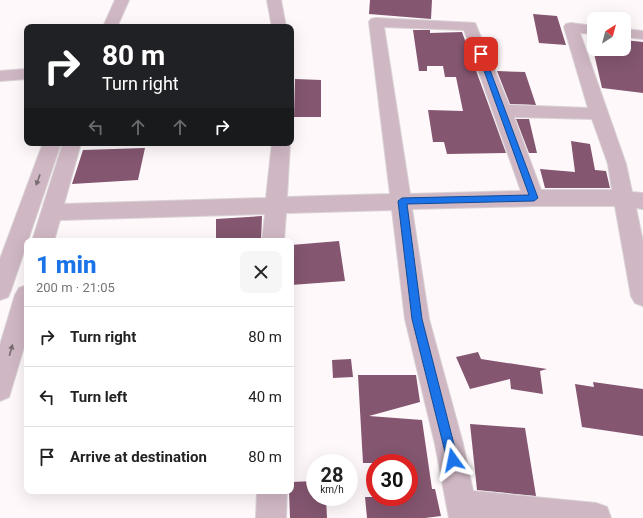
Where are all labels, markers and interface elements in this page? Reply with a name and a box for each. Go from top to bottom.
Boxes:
north arrow [587,12,631,56]
map controls [587,12,631,56]
pin [464,37,498,71]
text: 80 m [102,39,165,72]
icon: right [36,40,88,92]
icon: arrive [470,43,492,65]
text: Turn right [102,73,179,94]
icon: left [85,116,107,138]
icon: ahead [127,116,149,138]
icon: ahead [169,116,191,138]
icon: right [211,116,233,138]
one-way arrow [35,174,41,186]
text: 1 min [36,251,97,279]
button: close [240,251,282,293]
text: 200 m · 21:05 [36,280,115,295]
icon: right [36,326,58,348]
text: Turn right [70,328,136,346]
text: 80 m [248,328,282,346]
one-way arrow [8,344,14,356]
icon: left [36,386,58,408]
text: Turn left [70,388,127,406]
text: 40 m [248,388,282,406]
position arrow [432,439,474,481]
icon: arrive [36,446,58,468]
text: Arrive at destination [70,448,207,466]
text: 80 m [248,448,282,466]
speed limit sign: 30 [366,454,418,506]
text: 28 [321,463,343,487]
text: km/h [320,484,344,495]

